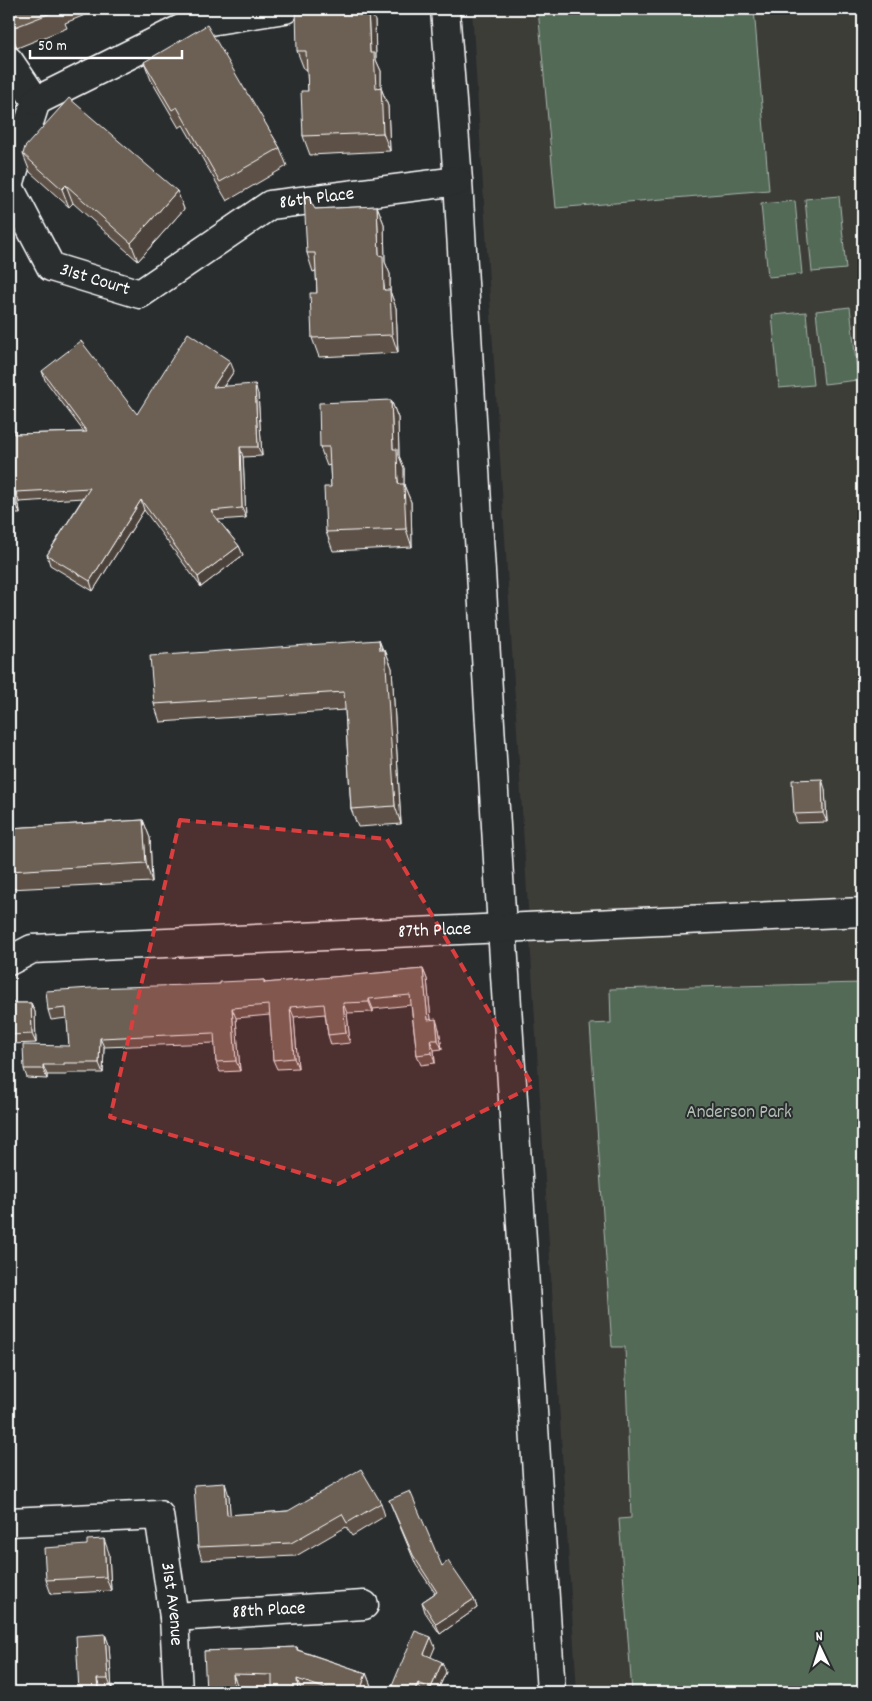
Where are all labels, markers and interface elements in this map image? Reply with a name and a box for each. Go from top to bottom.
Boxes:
scale bar [30,28,182,60]
text: 50 m [38,36,67,58]
street label: 86th Place [278,181,356,217]
street label: 31st Court [56,257,133,304]
street label: 87th Place [398,916,472,946]
park label: Anderson Park [686,1100,792,1127]
street label: 31st Avenue [153,1560,189,1646]
street label: 88th Place [231,1595,306,1627]
north arrow [794,1624,844,1674]
text: N [815,1627,823,1647]

